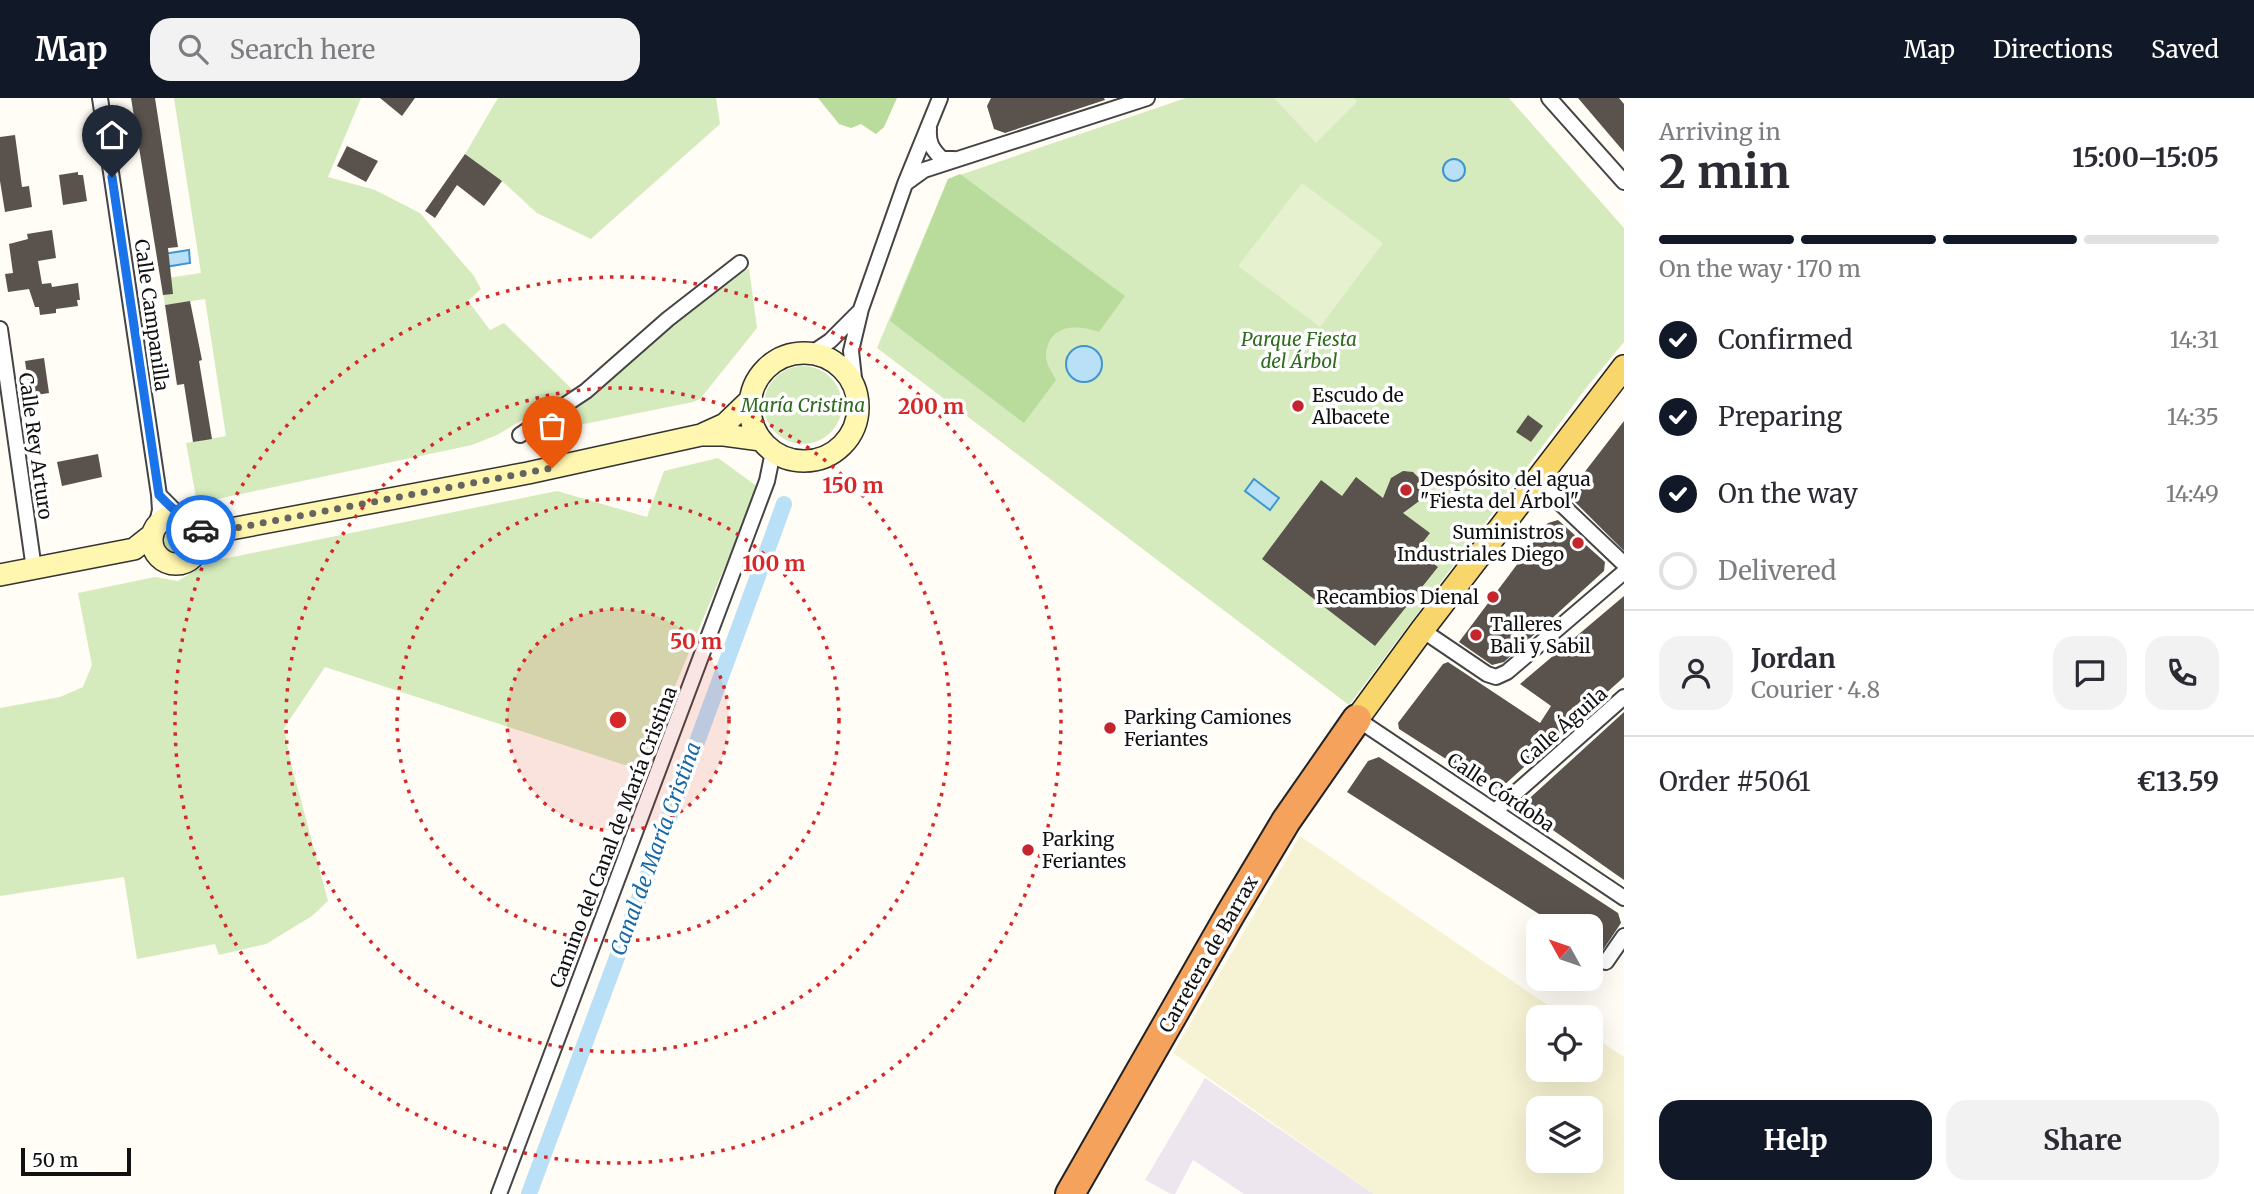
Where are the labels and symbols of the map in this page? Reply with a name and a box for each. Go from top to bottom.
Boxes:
pin [82,105,142,177]
street label: Calle Campanilla [129,238,175,392]
park label: Parque Fiesta del Árbol [1241,327,1357,373]
street label: Calle Rey Arturo [14,371,58,521]
place label: Escudo de Albacete [1311,383,1404,429]
park label: María Cristina [740,393,865,417]
text: 200 m [898,393,964,420]
pin [522,396,582,468]
marker: Escudo de Albacete [1290,398,1306,414]
place label: Despósito del agua "Fiesta del Árbol" [1420,467,1591,513]
text: 150 m [822,472,884,499]
marker: Despósito del agua "Fiesta del Árbol" [1398,482,1414,498]
courier [166,495,236,565]
place label: Suministros Industriales Diego [1397,520,1564,566]
marker: Suministros Industriales Diego [1570,535,1586,551]
text: 100 m [743,550,805,577]
place label: Recambios Dienal [1316,585,1479,609]
marker: Recambios Dienal [1485,589,1501,605]
place label: Talleres Bali y Sabil [1490,612,1591,658]
marker: Talleres Bali y Sabil [1468,627,1484,643]
text: 50 m [670,628,722,655]
street label: Calle Águila [1514,682,1612,770]
street label: Camino del Canal de María Cristina [545,683,681,991]
place label: Parking Camiones Feriantes [1124,705,1292,751]
centre of rings [606,708,630,732]
marker: Parking Camiones Feriantes [1102,720,1118,736]
water label: Canal de María Cristina [606,739,706,959]
street label: Calle Córdoba [1443,747,1559,837]
place label: Parking Feriantes [1042,827,1126,873]
marker: Parking Feriantes [1020,842,1036,858]
street label: Carretera de Barrax [1153,871,1263,1037]
north arrow [1526,914,1603,990]
scale bar [21,1145,131,1177]

